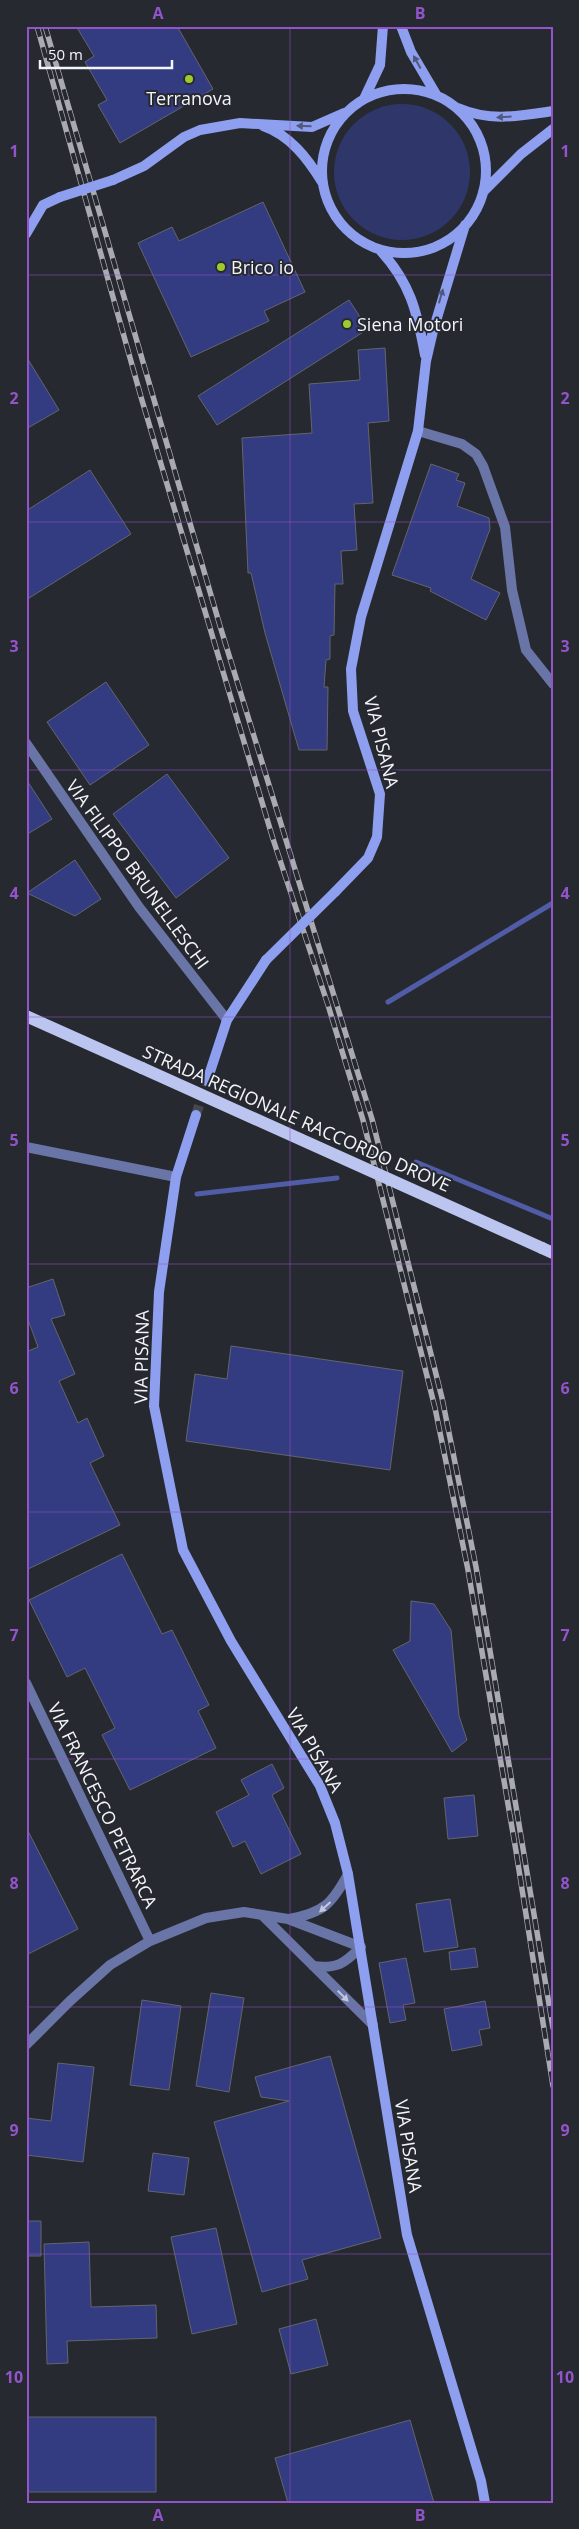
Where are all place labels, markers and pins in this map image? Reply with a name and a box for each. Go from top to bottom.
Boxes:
marker: Terranova [183,73,195,85]
place label: Terranova [146,86,232,110]
place label: Brico io [231,255,294,279]
marker: Brico io [215,261,227,273]
place label: Siena Motori [357,312,463,336]
marker: Siena Motori [341,318,353,330]

